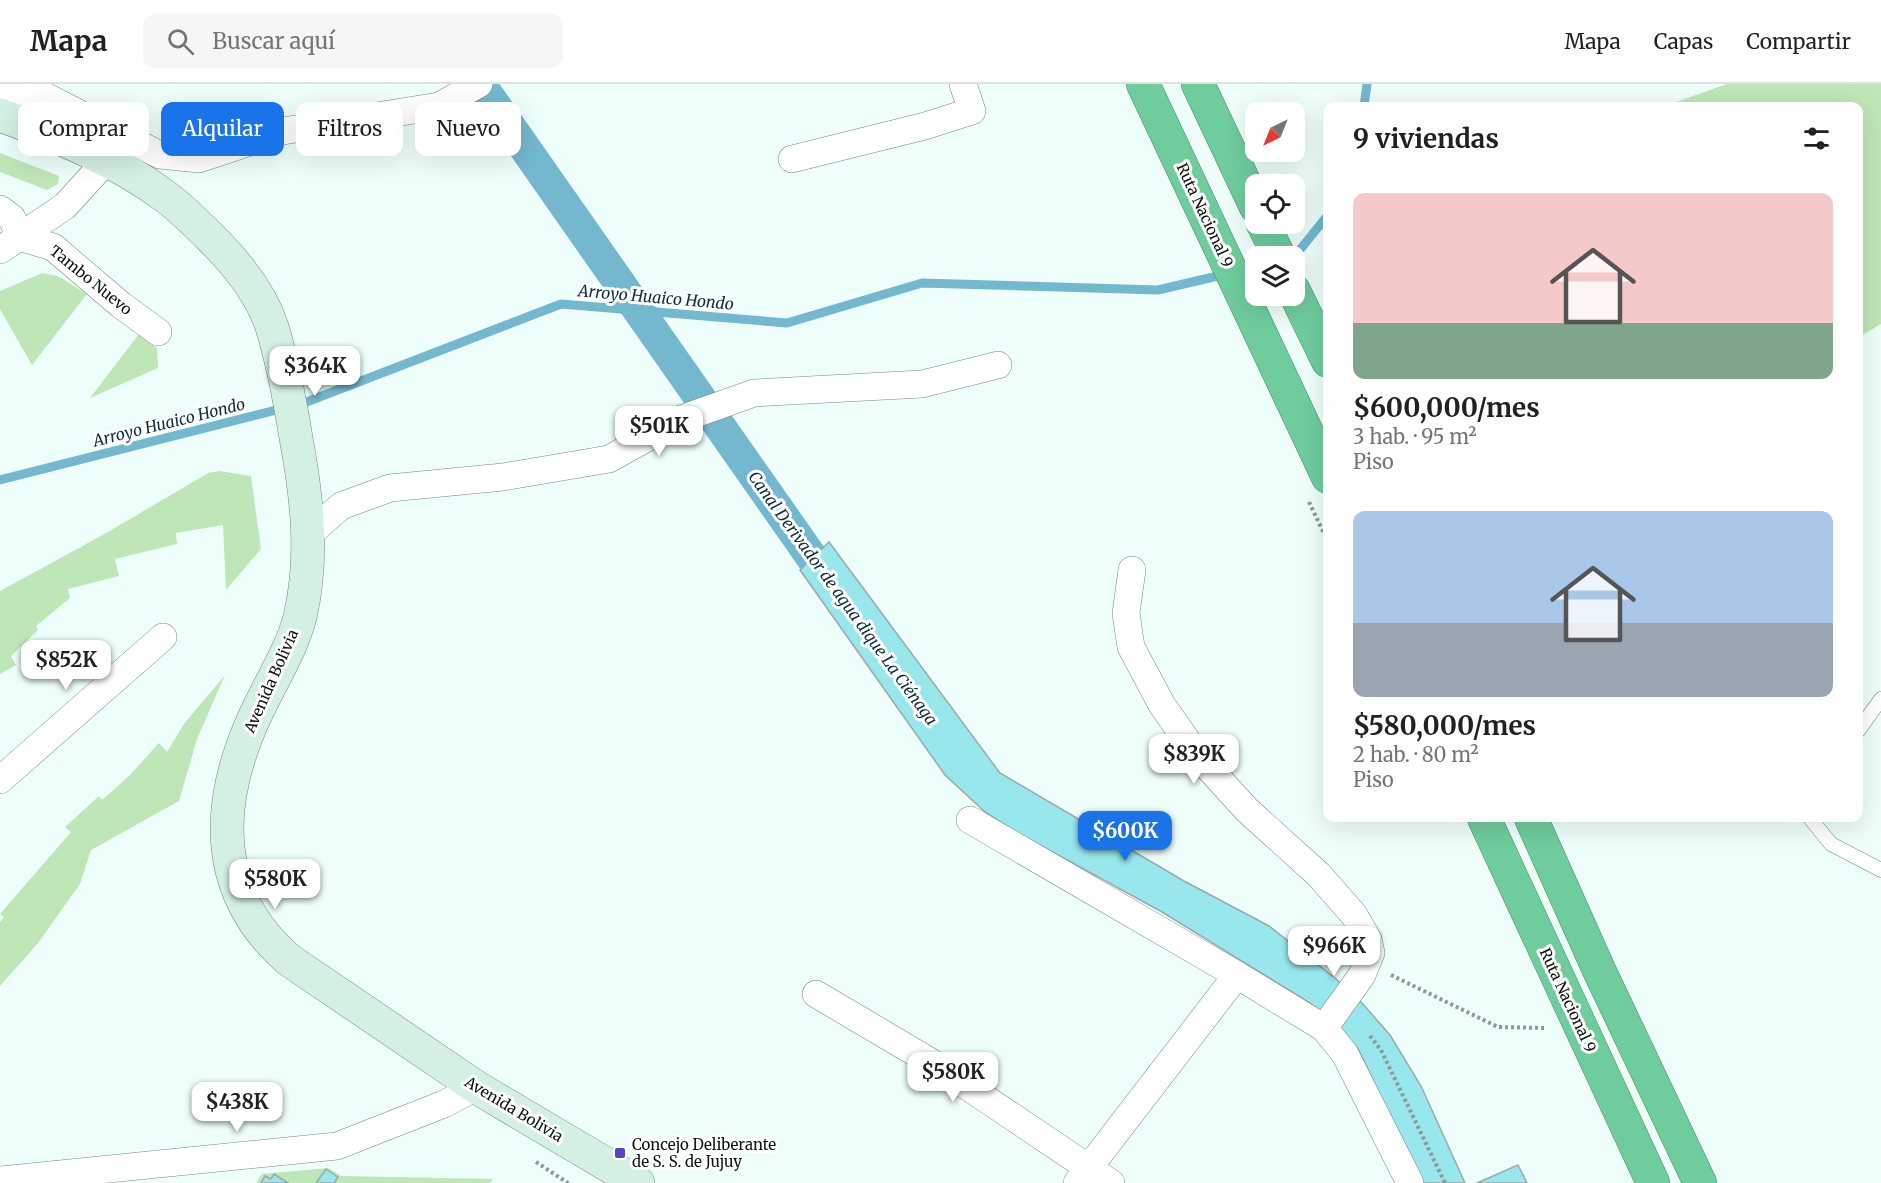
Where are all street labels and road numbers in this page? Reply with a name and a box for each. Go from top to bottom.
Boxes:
street label: Ruta Nacional 9 [1173,160,1237,270]
street label: Tambo Nuevo [46,241,136,319]
street label: Avenida Bolivia [239,626,302,737]
street label: Ruta Nacional 9 [1536,945,1600,1055]
street label: Avenida Bolivia [461,1072,567,1146]

